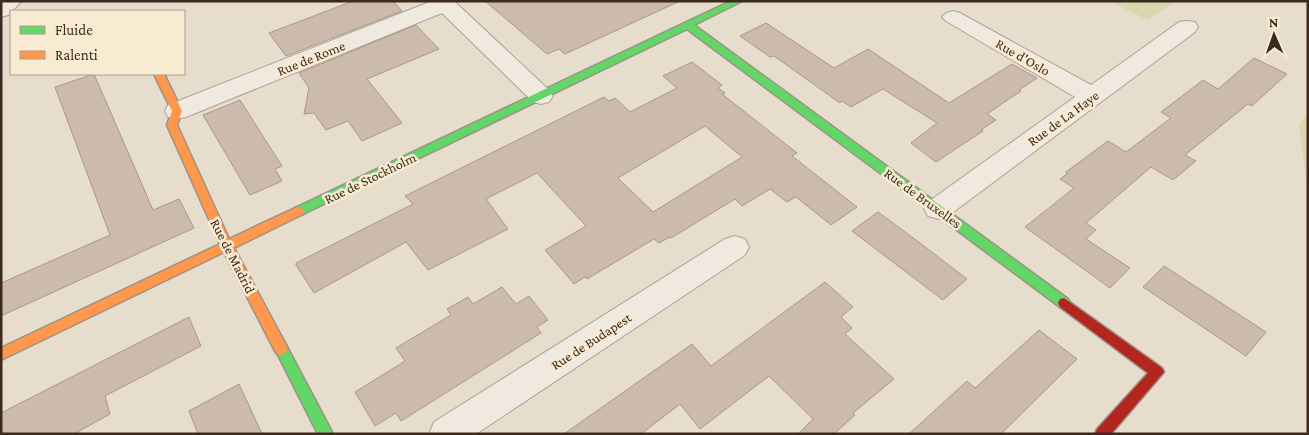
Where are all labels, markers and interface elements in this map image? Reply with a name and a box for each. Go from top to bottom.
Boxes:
legend [10,10,185,75]
north arrow [1249,10,1299,60]
text: N [1268,14,1279,30]
text: Fluide [55,22,93,38]
street label: Rue d'Oslo [993,35,1053,79]
street label: Rue de Rome [275,37,347,79]
text: Ralenti [55,47,98,63]
street label: Rue de La Haye [1024,87,1102,149]
street label: Rue de Stockholm [322,149,418,207]
street label: Rue de Bruxelles [881,165,965,231]
street label: Rue de Madrid [207,216,259,296]
street label: Rue de Budapest [548,309,634,373]

